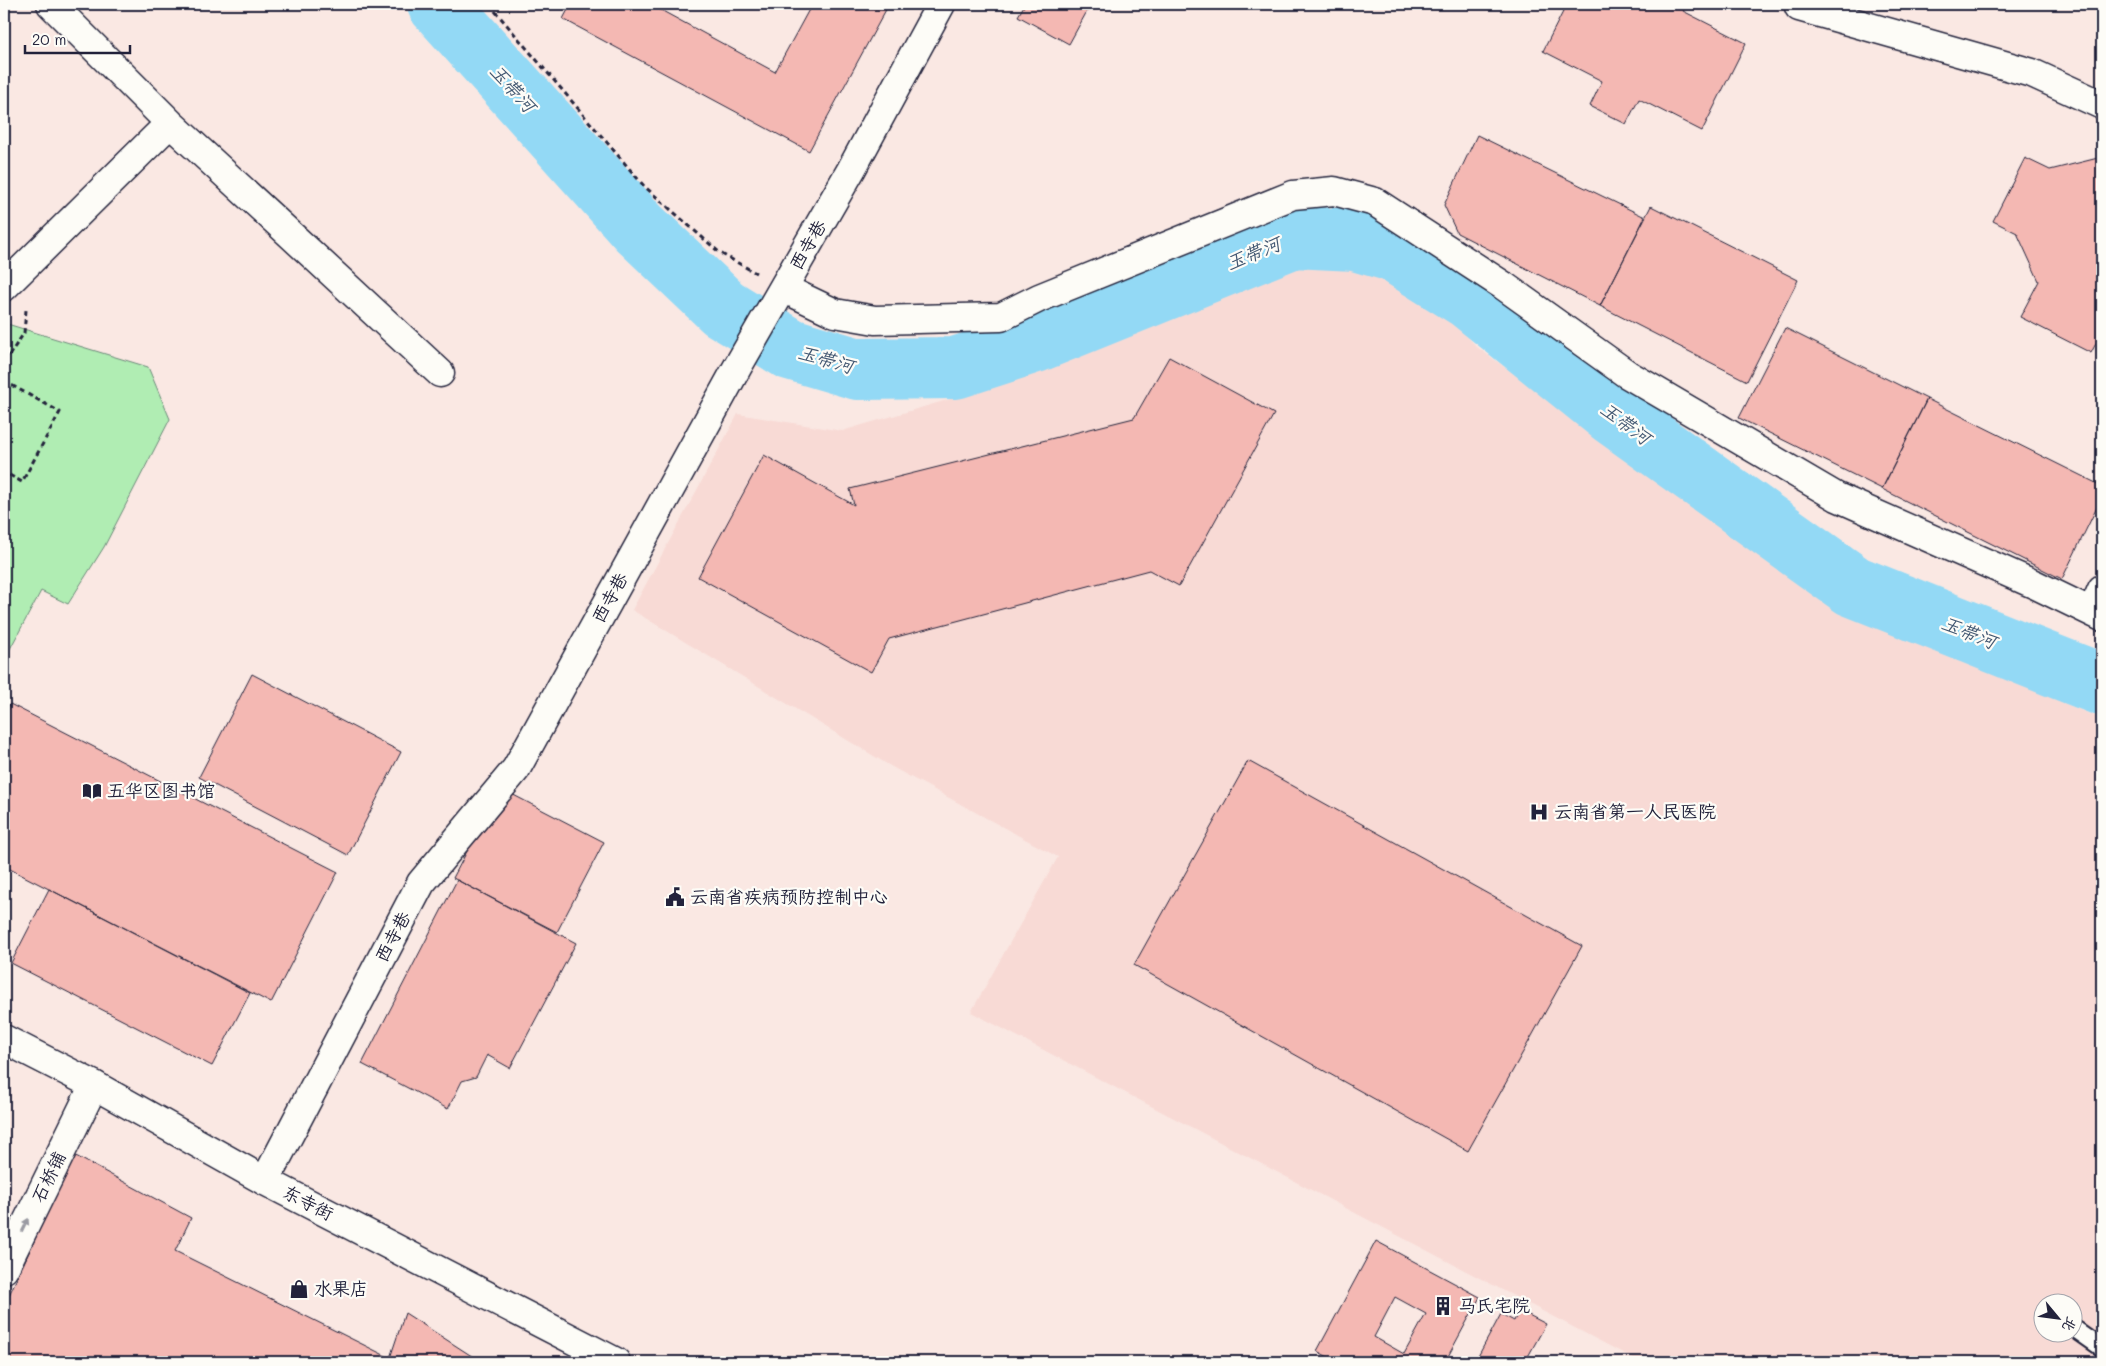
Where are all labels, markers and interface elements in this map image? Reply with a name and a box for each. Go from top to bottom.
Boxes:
scale bar [25,22,130,54]
text: 20 m [32,29,66,49]
water label: 玉带河 [485,58,544,119]
street label: 西寺巷 [783,215,831,274]
water label: 玉带河 [1222,229,1287,275]
water label: 玉带河 [795,339,860,379]
water label: 玉带河 [1596,395,1659,452]
street label: 西寺巷 [586,568,633,627]
water label: 玉带河 [1938,609,2003,655]
place label: 五华区图书馆 [107,778,215,802]
library icon: 五华区图书馆 [81,780,103,802]
place label: 云南省第一人民医院 [1554,799,1716,823]
hospital icon: 云南省第一人民医院 [1528,801,1550,823]
place label: 云南省疾病预防控制中心 [690,884,888,908]
public building icon: 云南省疾病预防控制中心 [664,886,686,908]
street label: 西寺巷 [369,907,415,966]
street label: 石桥铺 [25,1147,71,1206]
street label: 东寺街 [279,1179,338,1225]
one-way arrow [21,1218,29,1232]
place label: 水果店 [314,1276,368,1300]
shop icon: 水果店 [288,1278,310,1300]
place label: 马氏宅院 [1458,1293,1530,1317]
north arrow [2034,1294,2084,1344]
building icon: 马氏宅院 [1432,1295,1454,1317]
text: 北 [2058,1314,2082,1335]

